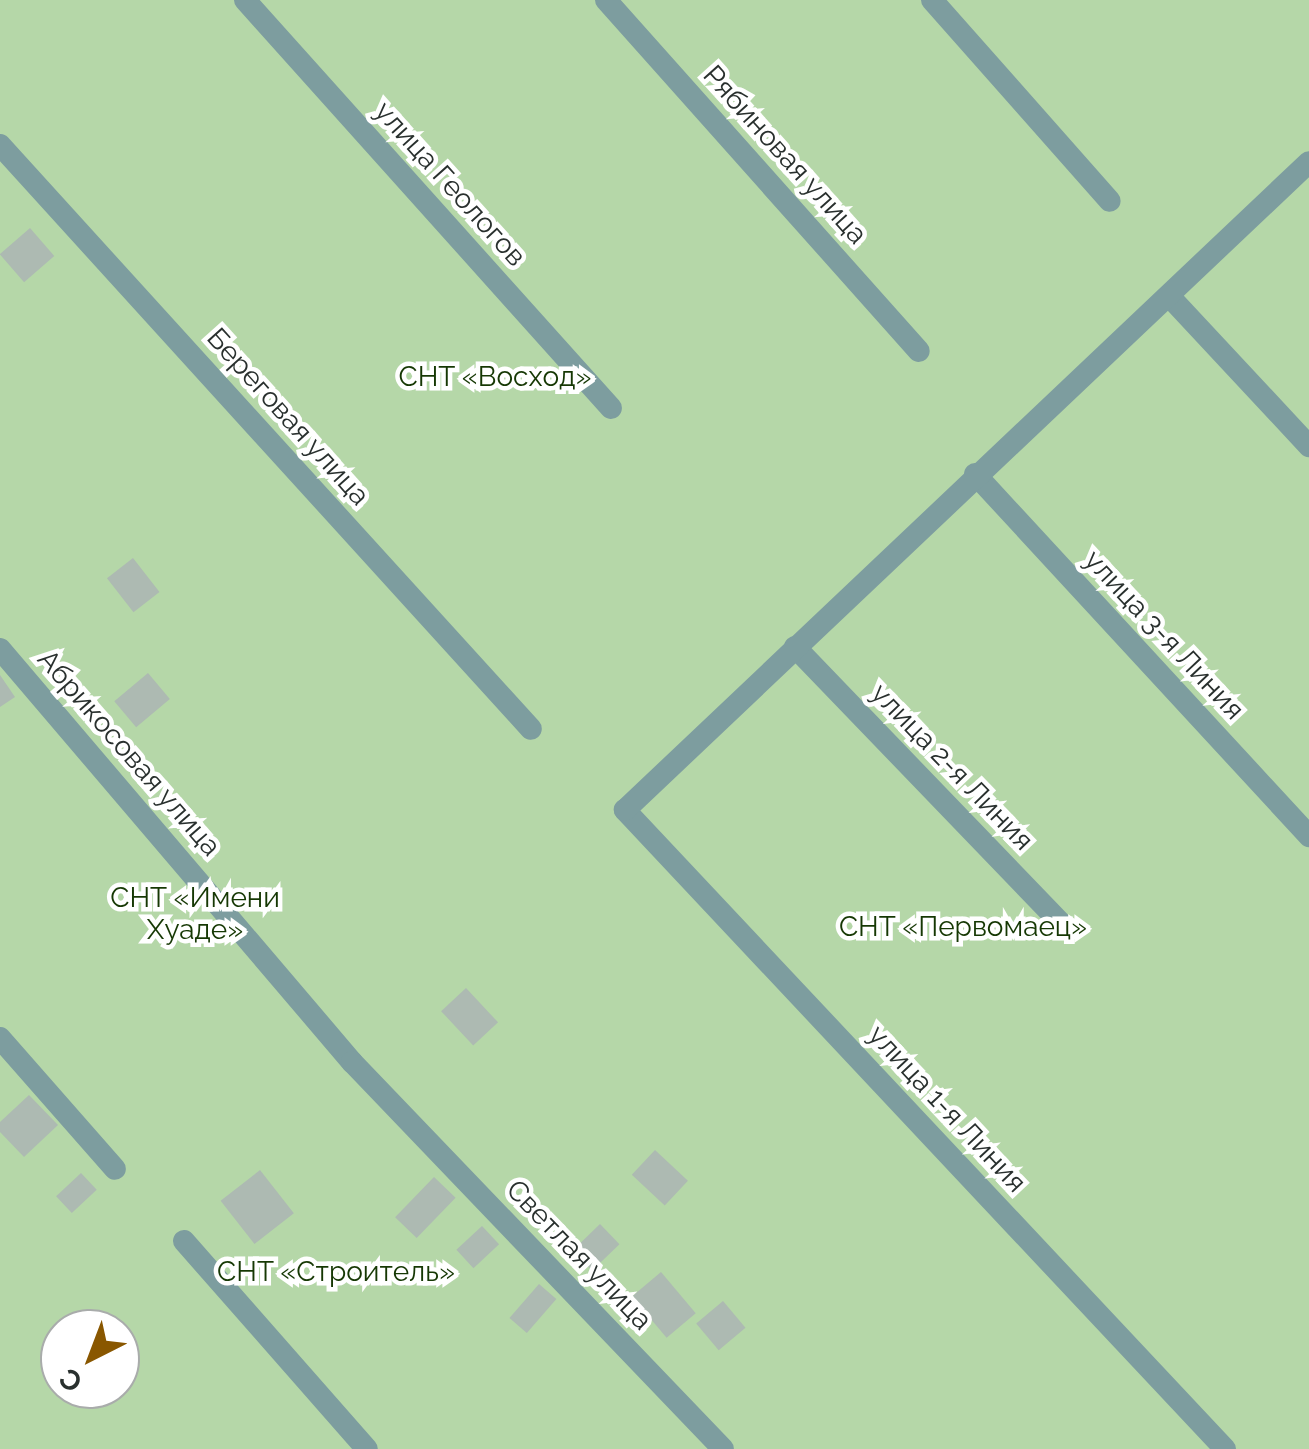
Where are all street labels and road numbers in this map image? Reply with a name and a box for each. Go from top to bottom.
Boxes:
street label: Рябиновая улица [696,58,874,252]
street label: улица Геологов [367,95,533,273]
street label: Береговая улица [199,321,377,513]
street label: улица 3-я Линия [1077,543,1251,727]
street label: Абрикосовая улица [30,643,228,863]
street label: улица 2-я Линия [864,677,1040,857]
street label: улица 1-я Линия [861,1019,1033,1199]
street label: Светлая улица [499,1173,659,1337]

